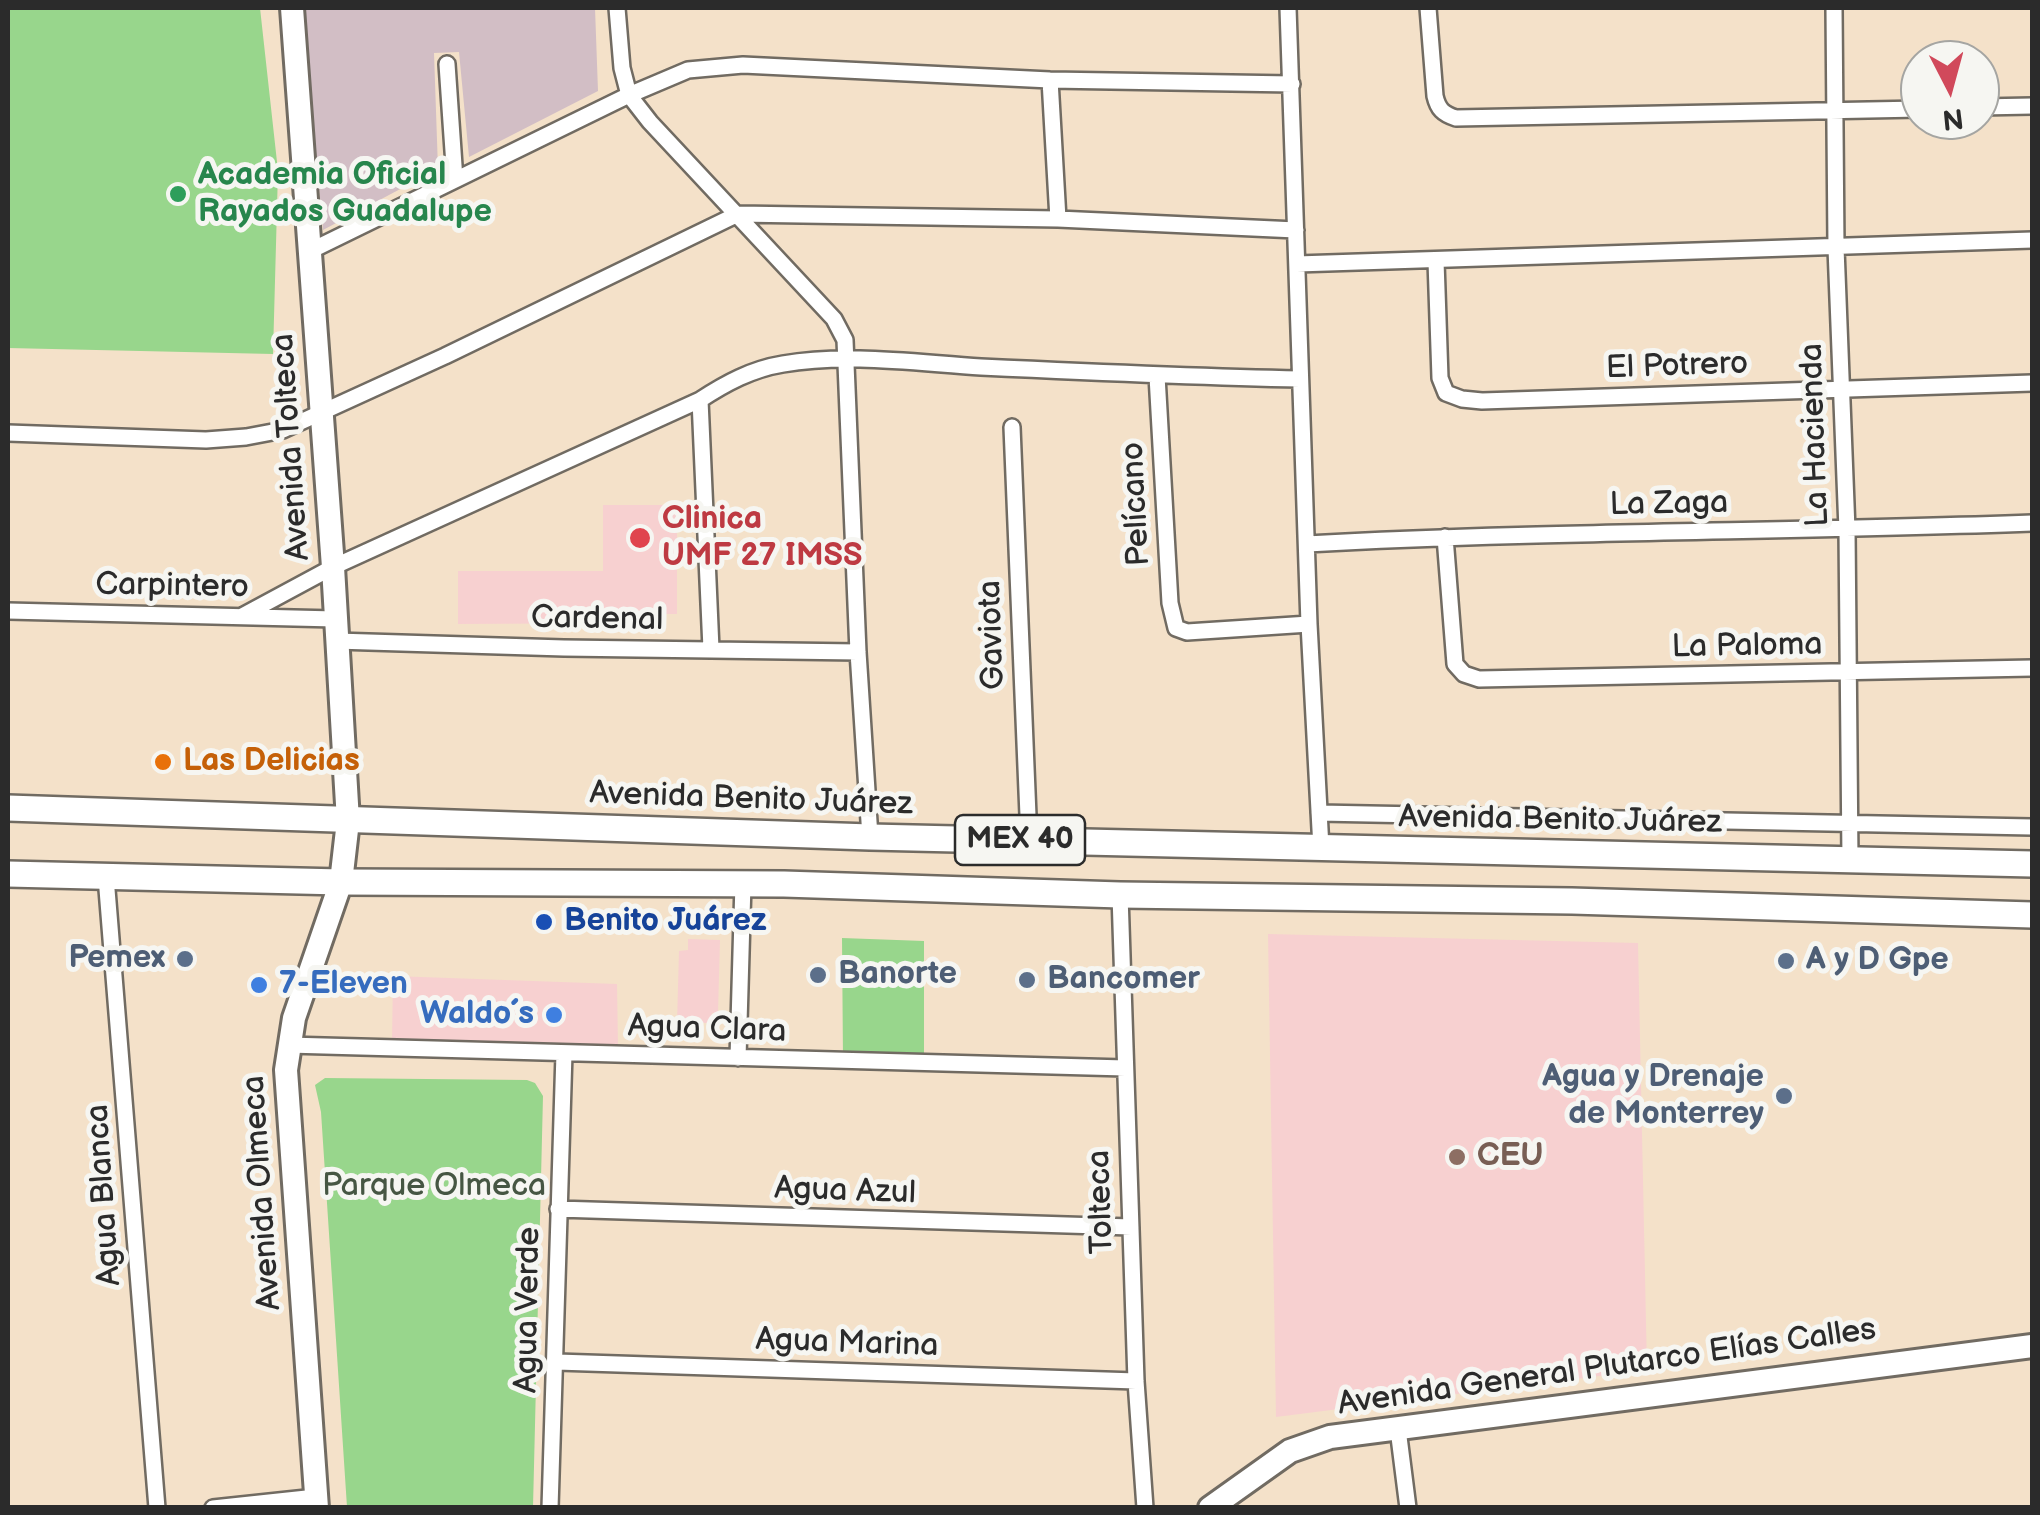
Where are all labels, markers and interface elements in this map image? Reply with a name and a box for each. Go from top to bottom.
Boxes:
north arrow [1900,40,2000,140]
text: N [1941,101,1965,136]
place label: Academia Oficial Rayados Guadalupe [198,157,492,232]
marker: Academia Oficial Rayados Guadalupe [167,183,189,205]
street label: Avenida Tolteca [265,332,319,562]
street label: La Hacienda [1794,343,1838,527]
street label: El Potrero [1605,345,1749,389]
street label: Pelícano [1115,441,1159,567]
street label: La Zaga [1609,485,1729,525]
place label: Clinica UMF 27 IMSS [662,501,862,576]
marker: Clinica UMF 27 IMSS [627,525,653,551]
street label: Carpintero [95,566,249,608]
street label: Gaviota [972,579,1014,691]
street label: Cardenal [530,600,664,640]
street label: La Paloma [1671,626,1823,668]
place label: Las Delicias [183,743,360,781]
marker: Las Delicias [152,751,174,773]
street label: Avenida Benito Juárez [589,775,913,825]
street label: Avenida Benito Juárez [1398,799,1722,843]
road number: MEX 40 [955,815,1085,865]
place label: Benito Juárez [564,903,767,941]
marker: Benito Juárez [533,911,555,933]
place label: Pemex [68,940,165,978]
place label: A y D Gpe [1806,942,1949,980]
marker: Pemex [174,948,196,970]
marker: A y D Gpe [1775,950,1797,972]
place label: Banorte [838,956,957,994]
place label: Bancomer [1047,961,1200,999]
marker: Banorte [807,964,829,986]
place label: 7-Eleven [279,966,408,1004]
marker: Bancomer [1016,969,1038,991]
marker: 7-Eleven [248,974,270,996]
place label: Waldo´s [420,996,534,1034]
marker: Waldo´s [543,1004,565,1026]
street label: Agua Clara [627,1008,787,1052]
place label: Agua y Drenaje de Monterrey [1542,1059,1764,1134]
street label: Avenida Olmeca [236,1074,290,1312]
marker: Agua y Drenaje de Monterrey [1773,1085,1795,1107]
street label: Agua Blanca [79,1103,131,1287]
place label: CEU [1477,1138,1543,1176]
marker: CEU [1446,1146,1468,1168]
street label: Tolteca [1081,1149,1123,1255]
park label: Parque Olmeca [322,1168,546,1206]
street label: Agua Azul [773,1170,917,1214]
street label: Agua Verde [508,1226,550,1394]
street label: Avenida General Plutarco Elías Calles [1335,1311,1879,1425]
street label: Agua Marina [755,1322,939,1366]

